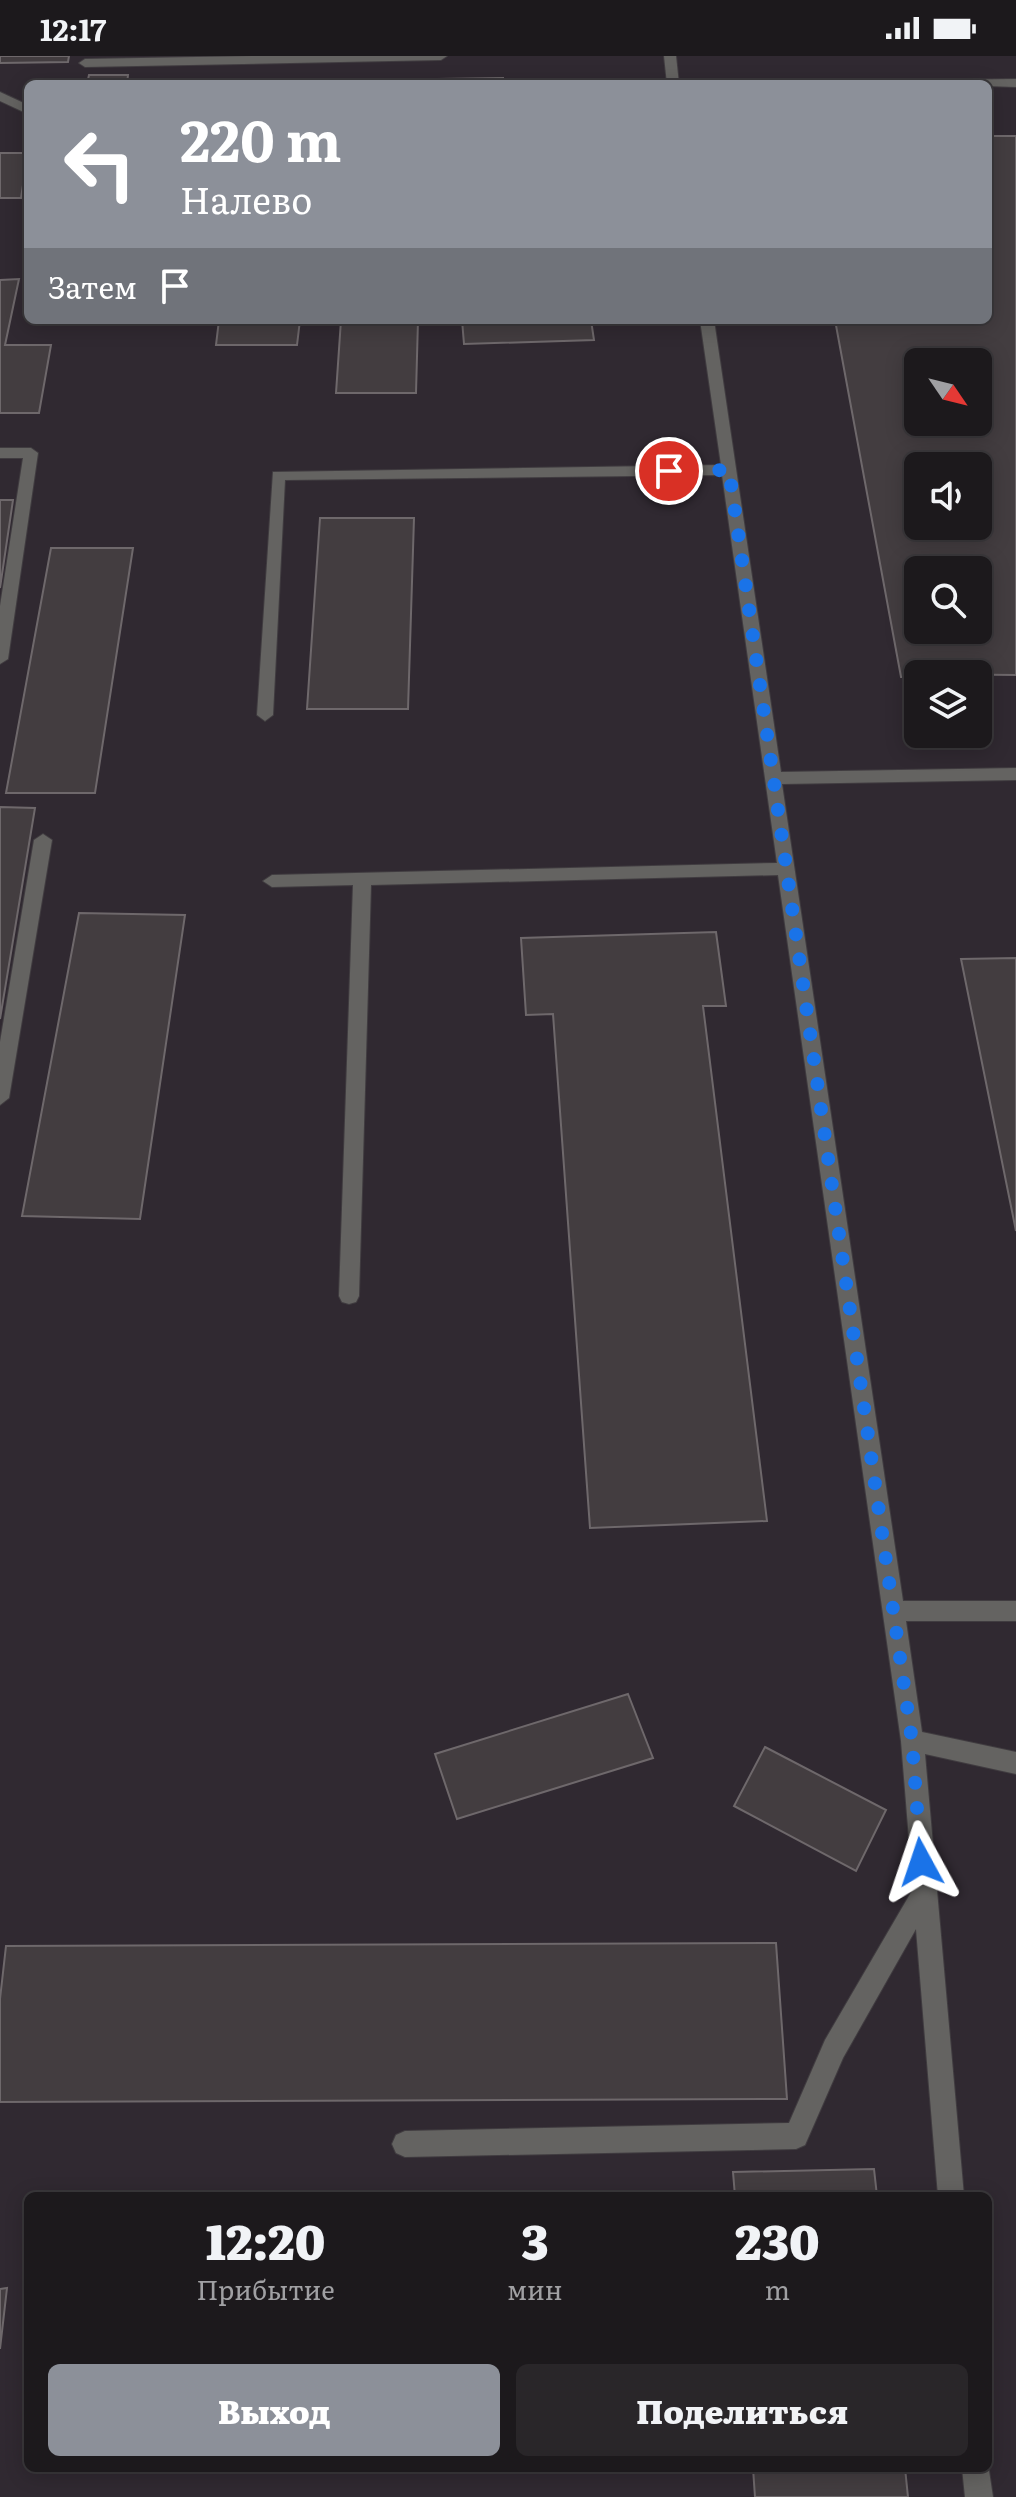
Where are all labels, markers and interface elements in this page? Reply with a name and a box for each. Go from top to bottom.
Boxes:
text: 12:17 [40,6,106,50]
text: 220 m [180,96,342,179]
icon: left [48,112,152,216]
text: Налево [180,172,312,225]
text: Затем [48,264,137,308]
icon: arrive [153,264,197,308]
north arrow [904,348,992,436]
map controls [904,348,992,748]
pin [635,437,703,505]
icon: arrive [647,449,691,493]
button: sound [904,452,992,540]
button: search [904,556,992,644]
button: layers [904,660,992,748]
position arrow [879,1820,963,1904]
text: 12:20 [206,2204,325,2275]
text: 3 [521,2204,548,2275]
text: 230 [735,2204,820,2275]
text: Прибытие [196,2269,335,2308]
text: мин [507,2269,563,2308]
text: m [765,2269,790,2308]
button: Выход [48,2364,500,2456]
button: Поделиться [516,2364,968,2456]

